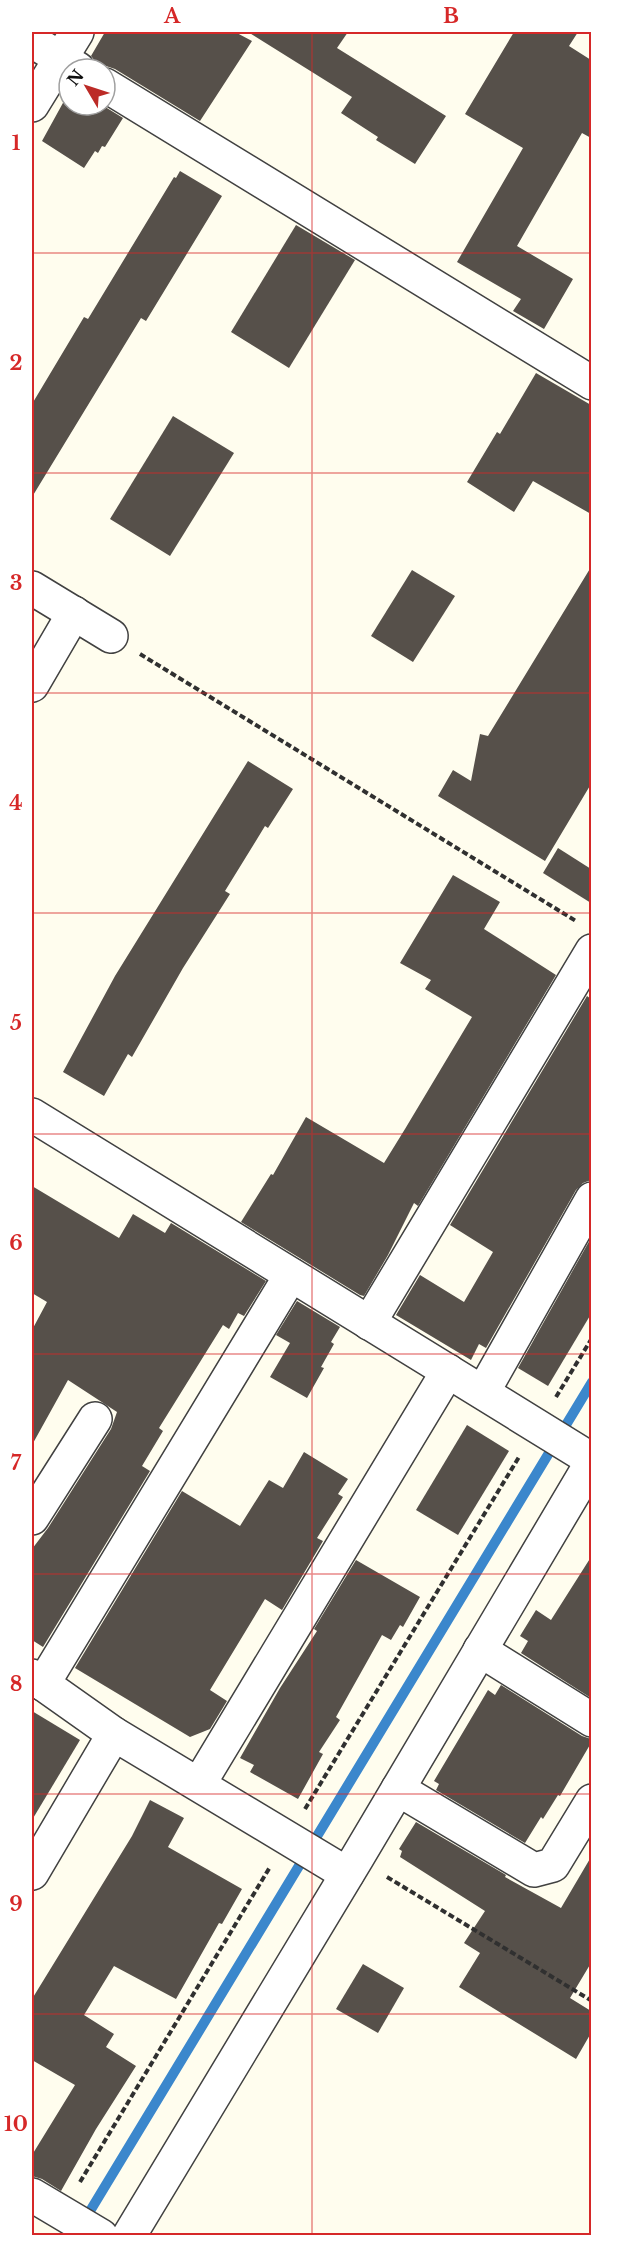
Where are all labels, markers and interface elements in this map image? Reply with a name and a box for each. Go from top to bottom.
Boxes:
text: A [163,4,181,28]
text: B [443,4,459,28]
north arrow [57,57,117,117]
text: N [63,65,88,90]
text: 1 [12,131,21,155]
text: 2 [9,351,23,375]
text: 3 [10,571,22,595]
text: 4 [9,791,23,815]
text: 5 [10,1011,22,1035]
text: 6 [9,1231,23,1255]
text: 7 [11,1451,22,1475]
text: 8 [10,1672,22,1696]
text: 9 [9,1892,23,1916]
text: 10 [4,2112,28,2136]

